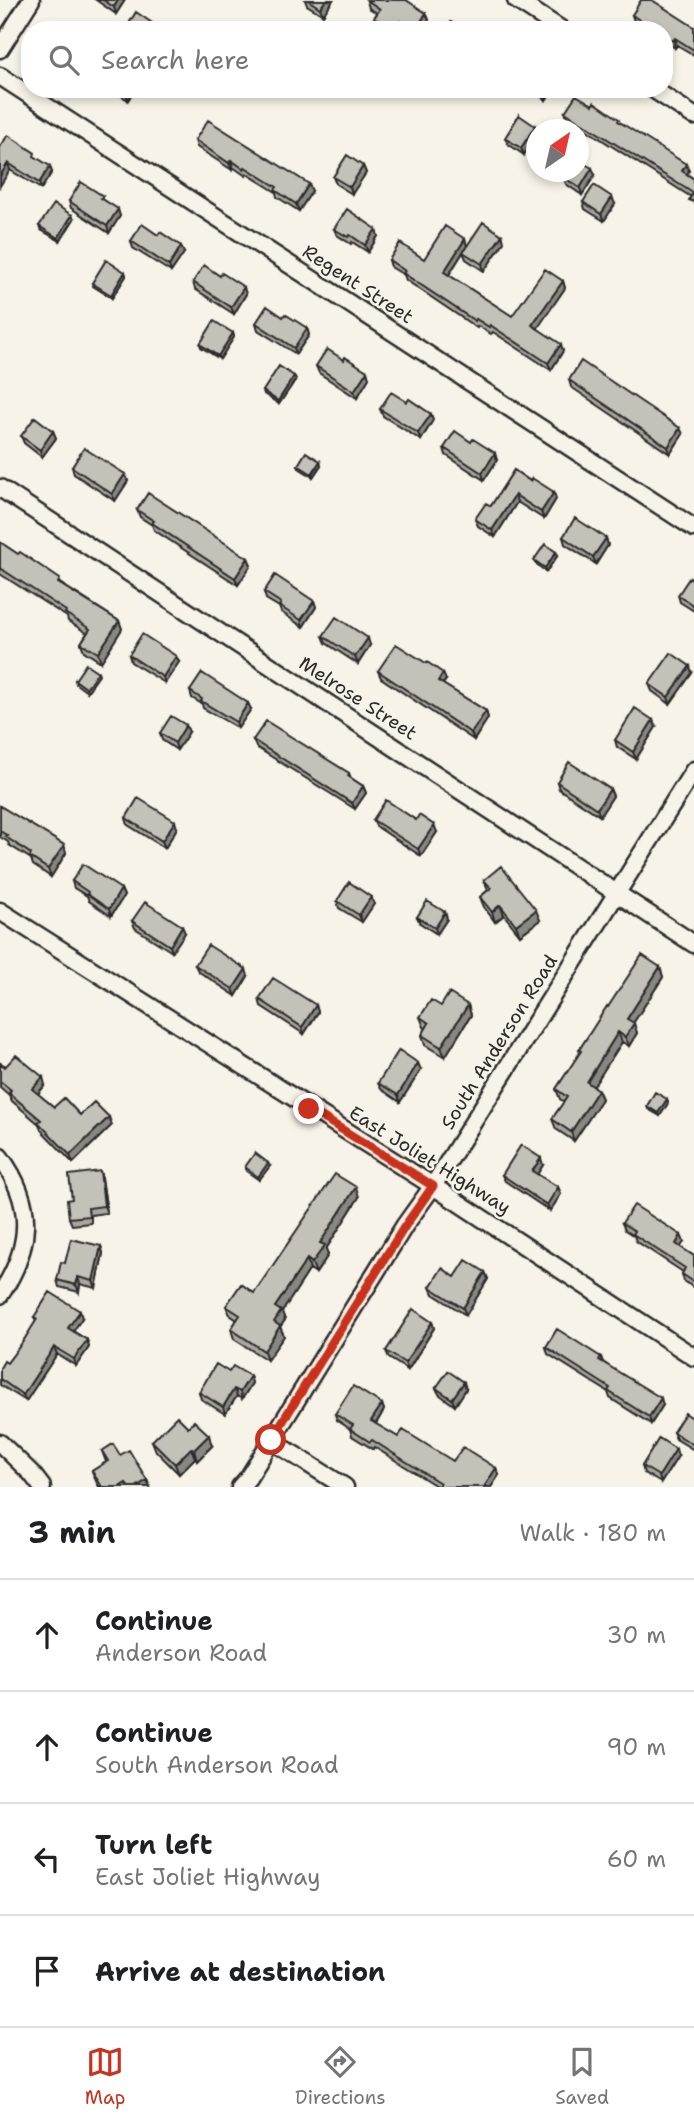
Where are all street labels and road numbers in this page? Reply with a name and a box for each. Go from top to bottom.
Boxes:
street label: Regent Street [298,239,418,329]
street label: Melrose Street [294,651,422,745]
street label: South Anderson Road [435,950,563,1134]
street label: East Joliet Highway [344,1100,516,1220]

